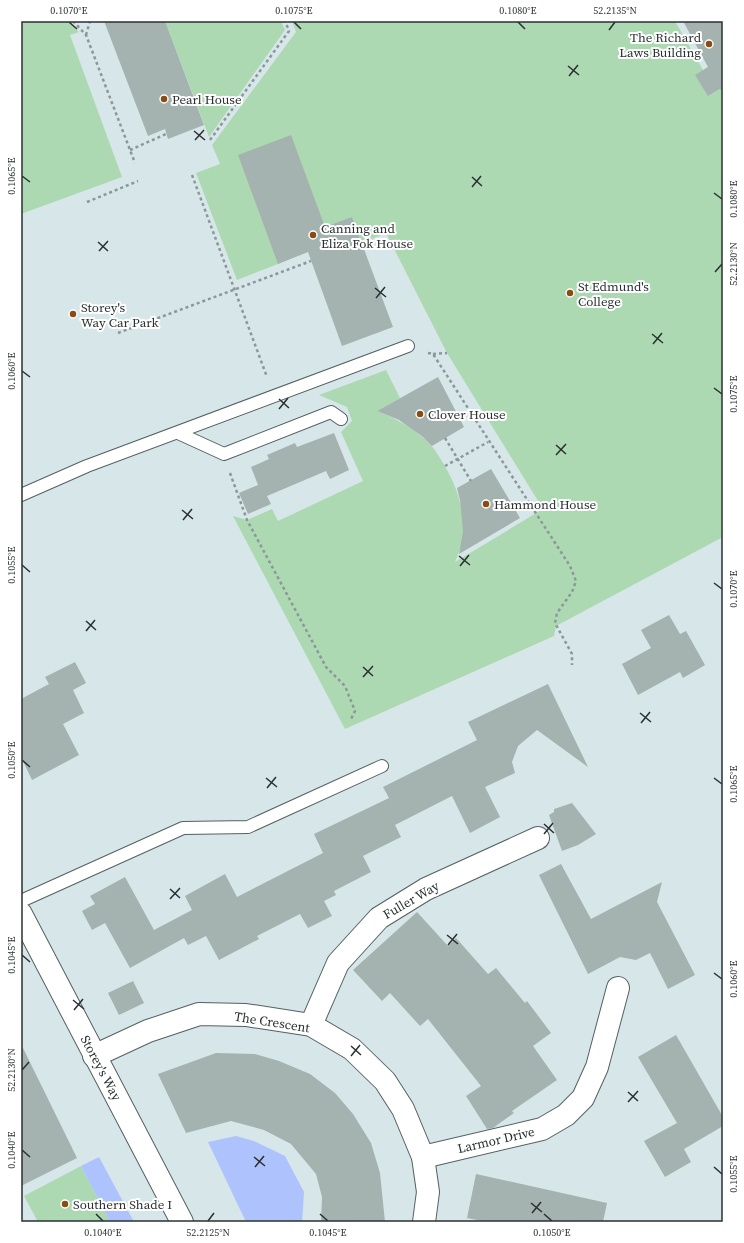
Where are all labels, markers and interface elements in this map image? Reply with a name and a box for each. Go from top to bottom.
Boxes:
text: 0.1070°E [50,4,88,17]
text: 0.1075°E [275,4,313,17]
text: 0.1080°E [499,4,537,17]
text: 52.2135°N [593,4,637,17]
place label: The Richard Laws Building [619,29,702,61]
marker: The Richard Laws Building [704,39,714,49]
place label: Pearl House [172,91,242,108]
marker: Pearl House [159,94,169,104]
text: 0.1065°E [5,157,18,195]
text: 0.1080°E [727,180,740,218]
place label: Canning and Eliza Fok House [321,220,414,252]
marker: Canning and Eliza Fok House [308,230,318,240]
text: 52.2130°N [727,242,740,286]
place label: St Edmund's College [578,278,649,310]
marker: St Edmund's College [565,288,575,298]
place label: Storey's Way Car Park [81,299,160,331]
marker: Storey's Way Car Park [68,309,78,319]
text: 0.1060°E [5,352,18,390]
text: 0.1075°E [727,375,740,413]
place label: Clover House [428,406,506,423]
marker: Clover House [415,409,425,419]
place label: Hammond House [494,496,597,513]
marker: Hammond House [481,499,491,509]
text: 0.1055°E [5,546,18,584]
text: 0.1070°E [727,570,740,608]
text: 0.1050°E [5,741,18,779]
text: 0.1065°E [727,765,740,803]
street label: Fuller Way [380,877,442,923]
text: 0.1045°E [5,936,18,974]
text: 0.1060°E [727,960,740,998]
street label: The Crescent [233,1008,312,1036]
street label: Storey's Way [77,1032,125,1104]
text: 52.2130°N [5,1048,18,1092]
street label: Larmor Drive [456,1123,537,1157]
text: 0.1040°E [5,1131,18,1169]
text: 0.1055°E [727,1155,740,1193]
place label: Southern Shade I [73,1196,172,1213]
marker: Southern Shade I [60,1199,70,1209]
text: 0.1040°E [84,1226,122,1239]
text: 52.2125°N [186,1226,230,1239]
text: 0.1045°E [309,1226,347,1239]
text: 0.1050°E [533,1226,571,1239]

